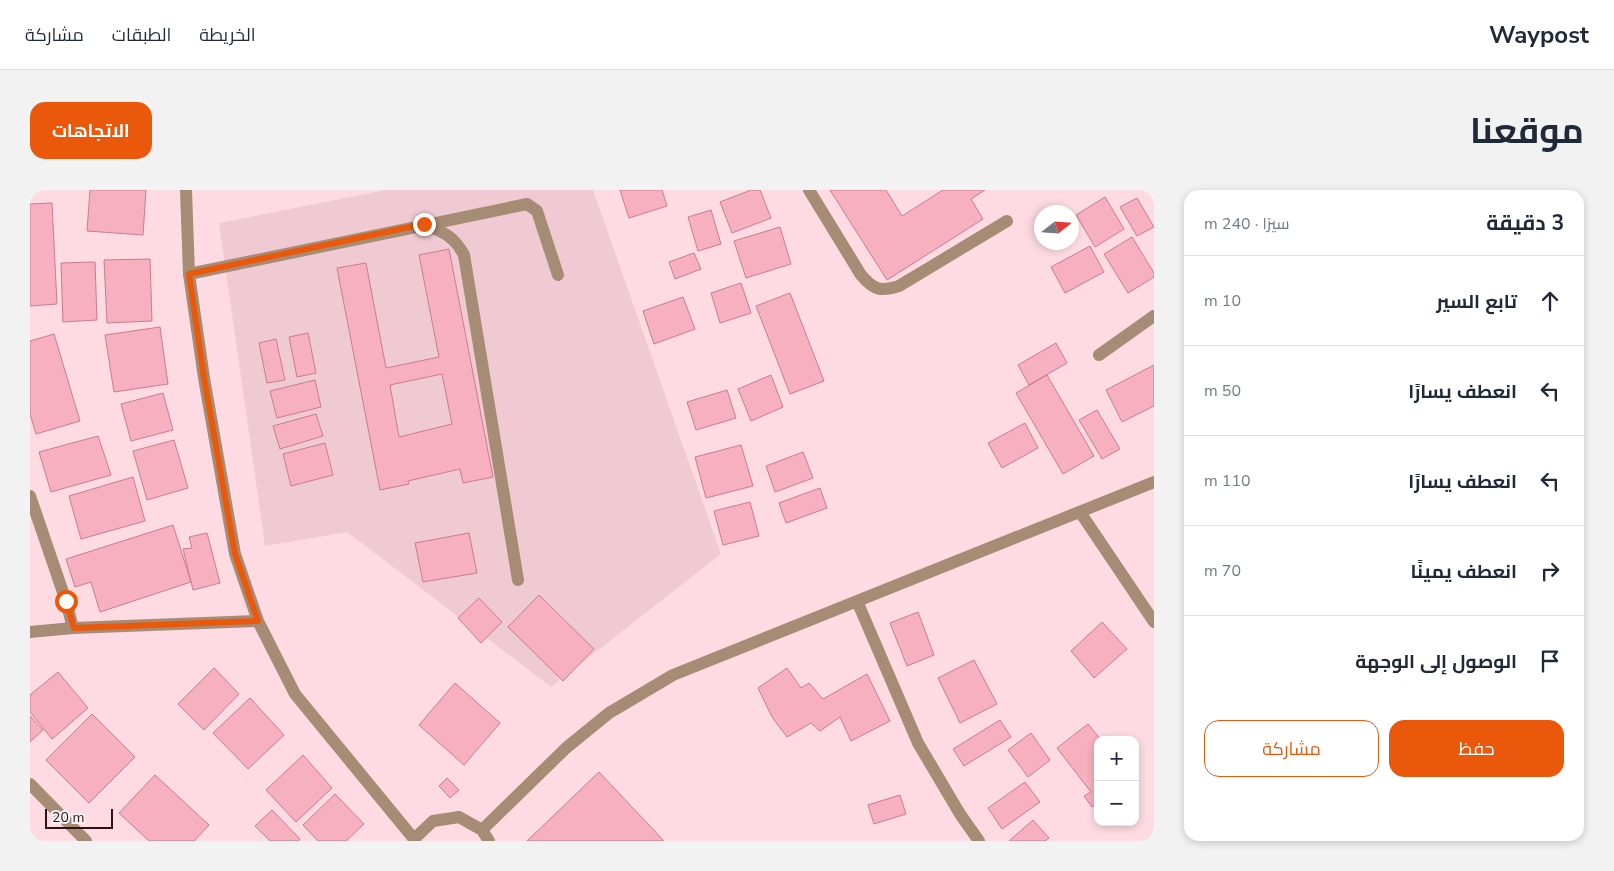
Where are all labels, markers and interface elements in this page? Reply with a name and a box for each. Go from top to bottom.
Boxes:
text: Waypost [1489,19,1589,51]
text: مشاركة [25,23,84,47]
text: الطبقات [112,23,171,47]
text: الخريطة [199,23,256,47]
button: الاتجاهات [30,102,152,159]
text: موقعنا [1470,108,1584,155]
north arrow [1034,205,1079,250]
text: 3 دقيقة [1486,209,1564,237]
route end [413,213,436,236]
text: سيرًا · 240 m [1204,213,1290,235]
icon: ahead [1536,287,1564,315]
text: تابع السير [1436,289,1517,315]
text: 10 m [1204,290,1241,312]
icon: left [1536,377,1564,405]
text: انعطف يسارًا [1408,379,1517,405]
text: 50 m [1204,380,1241,402]
icon: left [1536,467,1564,495]
text: انعطف يسارًا [1408,469,1517,495]
text: 110 m [1204,470,1251,492]
icon: right [1536,557,1564,585]
text: انعطف يمينًا [1411,559,1517,585]
text: 70 m [1204,560,1241,582]
route start [55,590,78,613]
icon: arrive [1536,647,1564,675]
text: الوصول إلى الوجهة [1355,649,1517,675]
button: مشاركة [1204,720,1379,777]
button: حفظ [1389,720,1564,777]
map controls [1094,736,1139,826]
button: + [1094,736,1139,781]
button: − [1094,781,1139,826]
scale bar [45,806,112,829]
text: 20 m [52,808,84,827]

